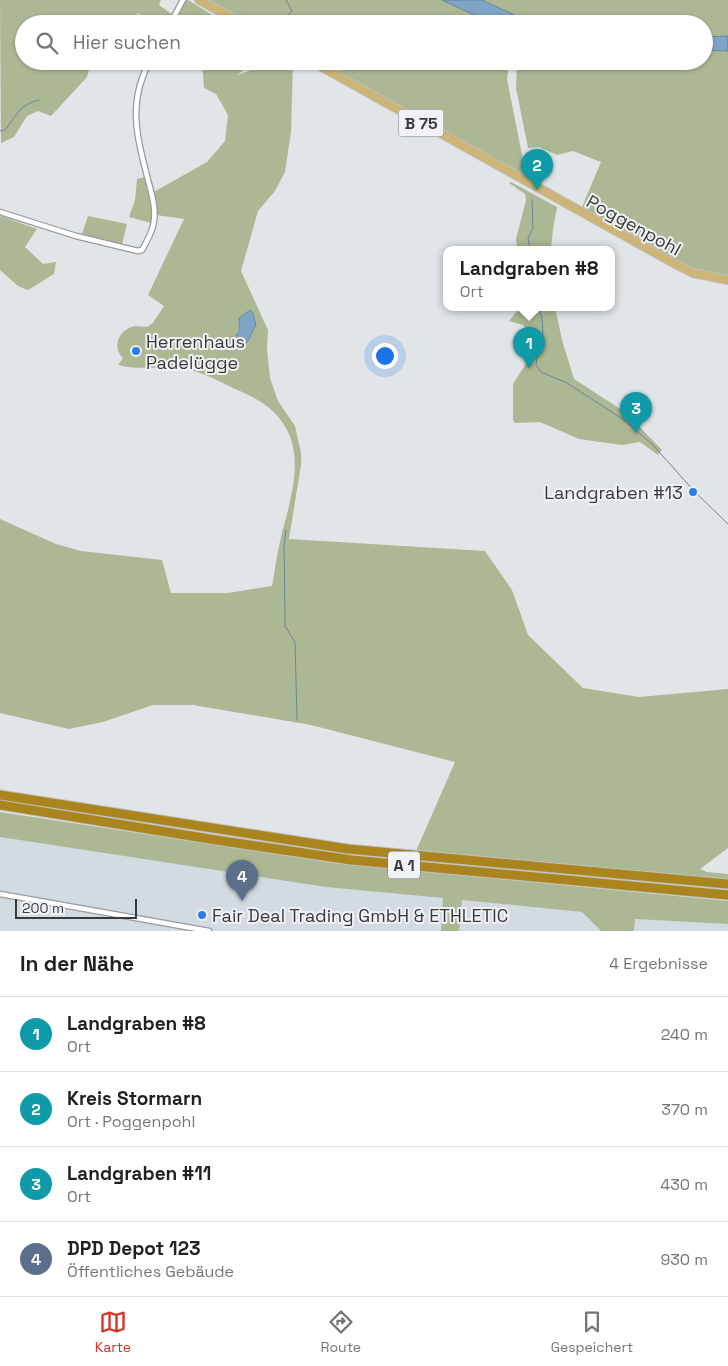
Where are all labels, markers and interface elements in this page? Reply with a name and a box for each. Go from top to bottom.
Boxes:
search box [15,15,713,70]
icon: search [33,29,61,57]
text: Hier suchen [73,30,181,55]
road number: B 75 [398,110,444,136]
pin: 2 [521,149,553,190]
street label: Poggenpohl [583,190,685,260]
popup [443,246,615,311]
text: Landgraben #8 [460,256,598,281]
text: Ort [460,281,484,302]
pin: 1 [513,327,545,368]
place label: Herrenhaus Padelügge [146,330,245,374]
your location [372,343,398,369]
marker: Herrenhaus Padelügge [130,345,142,357]
pin: 3 [620,392,652,433]
place label: Landgraben #13 [544,481,683,504]
marker: Landgraben #13 [687,486,699,498]
road number: A 1 [388,852,420,878]
pin: 4 [226,860,258,901]
scale bar [15,896,138,919]
text: 200 m [22,899,64,917]
place label: Fair Deal Trading GmbH & ETHLETIC [212,904,508,927]
marker: Fair Deal Trading GmbH & ETHLETIC [196,909,208,921]
text: In der Nähe [20,950,134,977]
text: 4 Ergebnisse [609,953,708,974]
text: Landgraben #8 [67,1011,206,1036]
text: 1 [32,1024,40,1045]
text: 240 m [661,1024,708,1045]
text: Ort [67,1036,91,1057]
text: Kreis Stormarn [67,1086,202,1111]
text: 2 [31,1099,41,1120]
text: 370 m [661,1099,708,1120]
text: Ort · Poggenpohl [67,1111,195,1132]
text: Landgraben #11 [67,1161,211,1186]
text: 3 [31,1174,41,1195]
text: 430 m [660,1174,708,1195]
text: Ort [67,1186,91,1207]
text: DPD Depot 123 [67,1236,201,1261]
text: 4 [31,1249,41,1270]
text: 930 m [660,1249,708,1270]
text: Öffentliches Gebäude [67,1261,234,1282]
tab: Karte [95,1308,131,1356]
tab: Route [321,1308,361,1356]
tab: Gespeichert [551,1308,633,1356]

